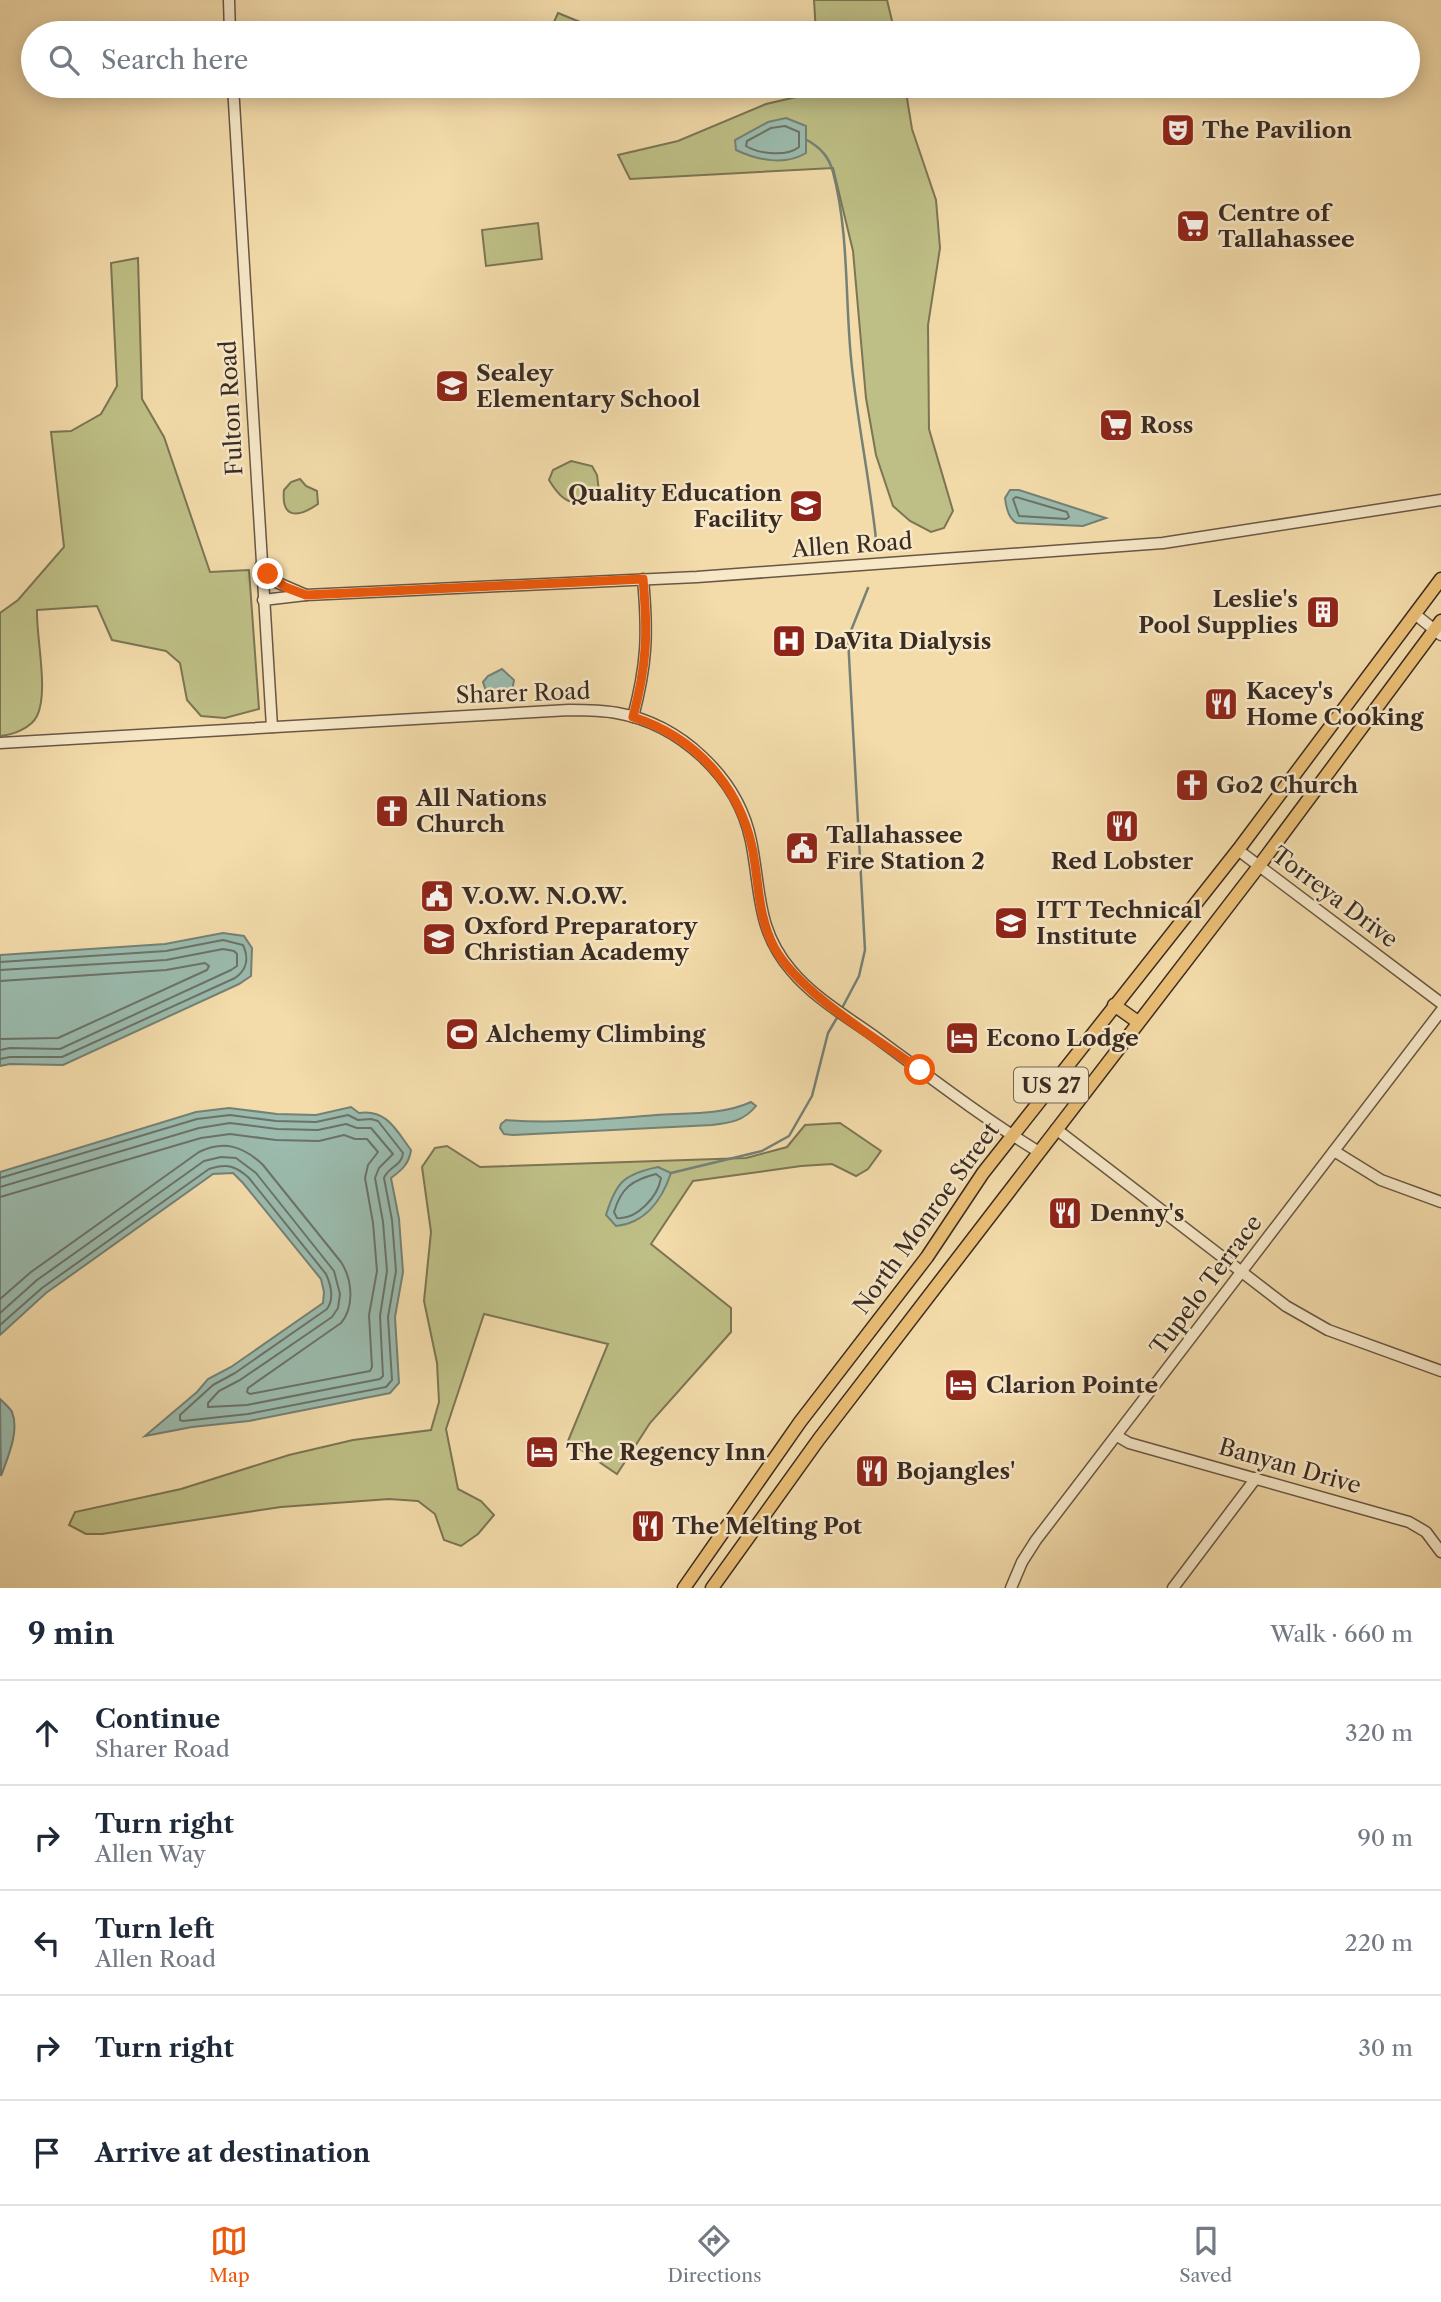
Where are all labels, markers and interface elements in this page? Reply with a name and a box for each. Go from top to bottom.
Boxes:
search box [21,21,1420,98]
icon: search [45,41,83,79]
text: Search here [101,44,248,76]
theatre icon: The Pavilion [1159,111,1197,149]
place label: The Pavilion [1202,116,1352,144]
place label: Centre of Tallahassee [1218,199,1355,253]
supermarket icon: Centre of Tallahassee [1174,207,1212,245]
street label: Fulton Road [213,340,249,476]
place label: Sealey Elementary School [476,359,700,413]
school or university icon: Sealey Elementary School [433,367,471,405]
supermarket icon: Ross [1097,406,1135,444]
place label: Ross [1140,411,1194,439]
place label: Quality Education Facility [568,479,783,533]
school or university icon: Quality Education Facility [787,487,825,525]
street label: Allen Road [790,527,913,563]
route end [252,558,283,589]
place label: Leslie's Pool Supplies [1138,585,1298,639]
building icon: Leslie's Pool Supplies [1304,593,1342,631]
hospital icon: DaVita Dialysis [770,622,808,660]
place label: DaVita Dialysis [814,627,991,655]
street label: Sharer Road [455,677,591,709]
place label: Kacey's Home Cooking [1246,677,1424,731]
restaurant icon: Kacey's Home Cooking [1202,685,1240,723]
church icon: Go2 Church [1173,766,1211,804]
place label: Go2 Church [1216,771,1359,799]
place label: All Nations Church [415,784,547,838]
church icon: All Nations Church [373,792,411,830]
restaurant icon: Red Lobster [1103,807,1141,845]
place label: Tallahassee Fire Station 2 [826,821,985,875]
public building icon: Tallahassee Fire Station 2 [783,829,821,867]
street label: Torreya Drive [1266,841,1404,953]
place label: Red Lobster [1051,847,1194,875]
public building icon: V.O.W. N.O.W. [418,877,456,915]
place label: V.O.W. N.O.W. [461,882,627,910]
place label: ITT Technical Institute [1036,896,1202,950]
school or university icon: ITT Technical Institute [992,904,1030,942]
place label: Oxford Preparatory Christian Academy [464,912,698,966]
school or university icon: Oxford Preparatory Christian Academy [420,920,458,958]
sports icon: Alchemy Climbing [443,1015,481,1053]
hotel icon: Econo Lodge [943,1019,981,1057]
place label: Alchemy Climbing [485,1020,706,1048]
place label: Econo Lodge [986,1024,1139,1052]
route start [904,1054,935,1085]
road number: US 27 [1014,1068,1088,1102]
street label: North Monroe Street [847,1117,1005,1319]
restaurant icon: Denny's [1046,1194,1084,1232]
place label: Denny's [1090,1199,1184,1227]
street label: Tupelo Terrace [1144,1209,1268,1361]
hotel icon: Clarion Pointe [942,1366,980,1404]
place label: Clarion Pointe [986,1371,1159,1399]
street label: Banyan Drive [1216,1432,1364,1500]
hotel icon: The Regency Inn [523,1433,561,1471]
place label: The Regency Inn [566,1438,766,1466]
restaurant icon: Bojangles' [853,1452,891,1490]
place label: Bojangles' [896,1457,1015,1485]
restaurant icon: The Melting Pot [629,1507,667,1545]
place label: The Melting Pot [672,1512,863,1540]
text: 9 min [28,1615,115,1652]
text: Walk · 660 m [1270,1620,1413,1648]
text: Continue [95,1703,220,1735]
icon: ahead [28,1714,66,1752]
text: 320 m [1345,1719,1413,1747]
text: Sharer Road [95,1735,230,1763]
text: Turn right [95,1808,234,1840]
icon: right [28,1819,66,1857]
text: 90 m [1357,1824,1413,1852]
text: Allen Way [95,1840,206,1868]
text: Turn left [95,1913,214,1945]
icon: left [28,1924,66,1962]
text: 220 m [1344,1929,1413,1957]
text: Allen Road [95,1945,216,1973]
icon: right [28,2029,66,2067]
text: Turn right [95,2032,234,2064]
text: 30 m [1358,2034,1413,2062]
icon: arrive [28,2134,66,2172]
text: Arrive at destination [95,2137,370,2169]
tab: Map [209,2222,250,2287]
tab: Directions [668,2222,761,2287]
tab: Saved [1179,2222,1232,2287]

